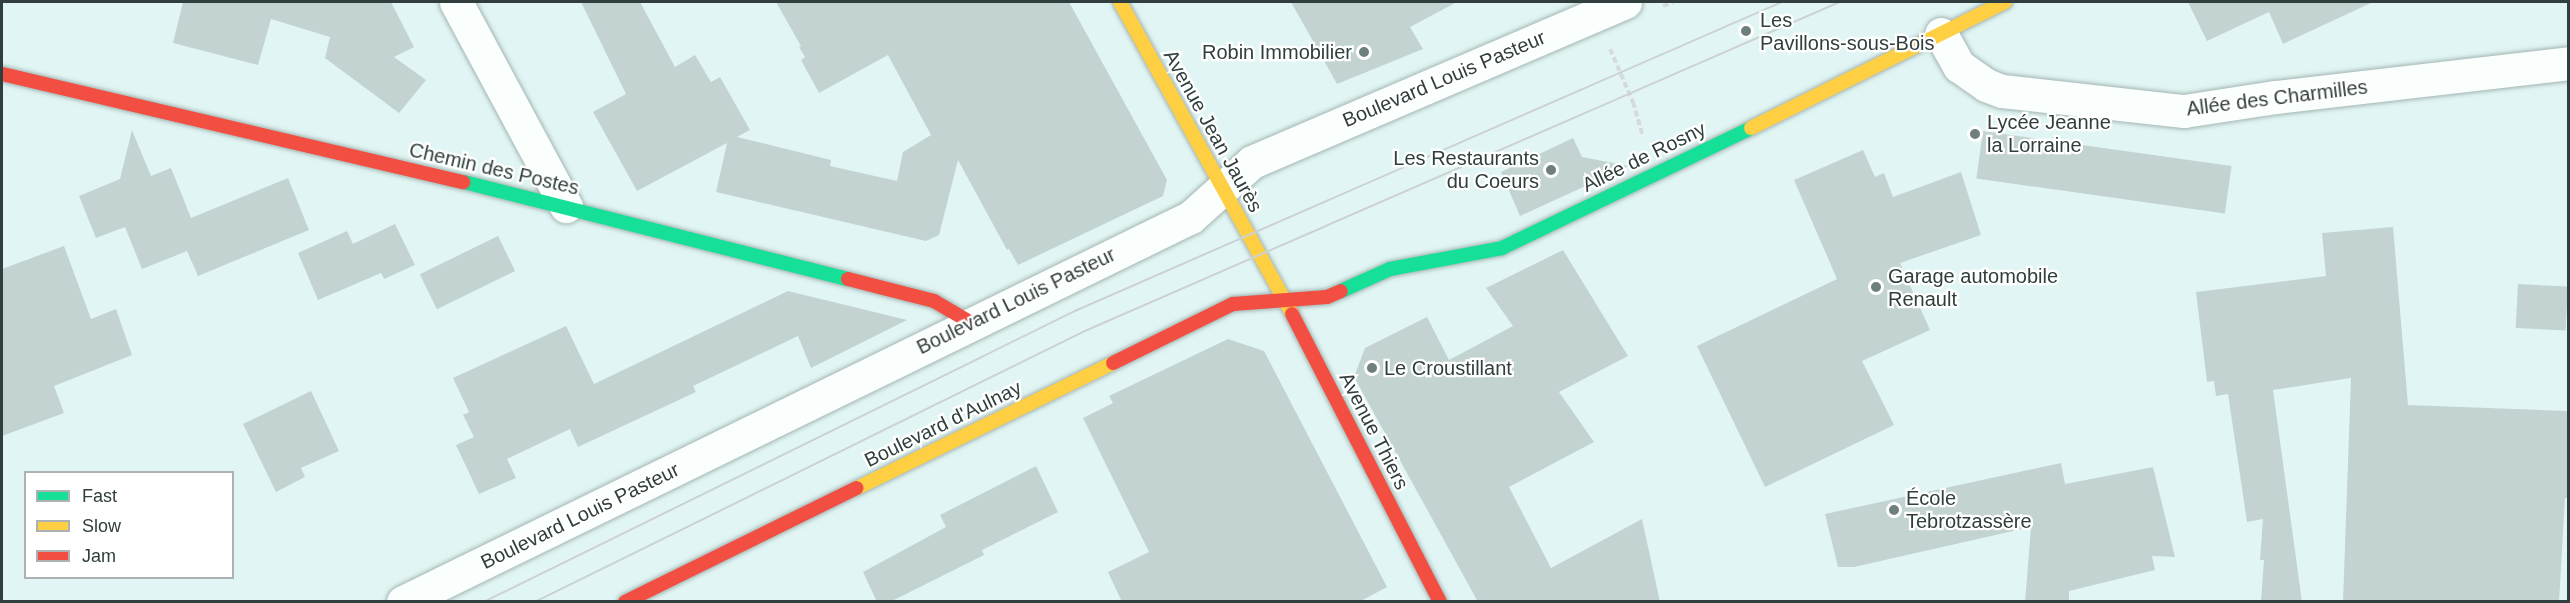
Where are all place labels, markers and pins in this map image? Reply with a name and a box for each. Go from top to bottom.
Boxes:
place label: Les Pavillons-sous-Bois [1760,8,1935,55]
marker: Les Pavillons-sous-Bois [1737,22,1755,40]
place label: Robin Immobilier [1202,40,1352,64]
marker: Robin Immobilier [1357,45,1371,59]
place label: Lycée Jeanne la Lorraine [1987,110,2111,157]
marker: Lycée Jeanne la Lorraine [1968,127,1982,141]
place label: Les Restaurants du Coeurs [1393,146,1539,193]
marker: Les Restaurants du Coeurs [1544,163,1558,177]
place label: Garage automobile Renault [1888,264,2058,311]
marker: Garage automobile Renault [1869,280,1883,294]
place label: Le Croustillant [1384,356,1512,380]
marker: Le Croustillant [1365,361,1379,375]
place label: École Tebrotzassère [1906,486,2032,533]
marker: École Tebrotzassère [1887,503,1901,517]

